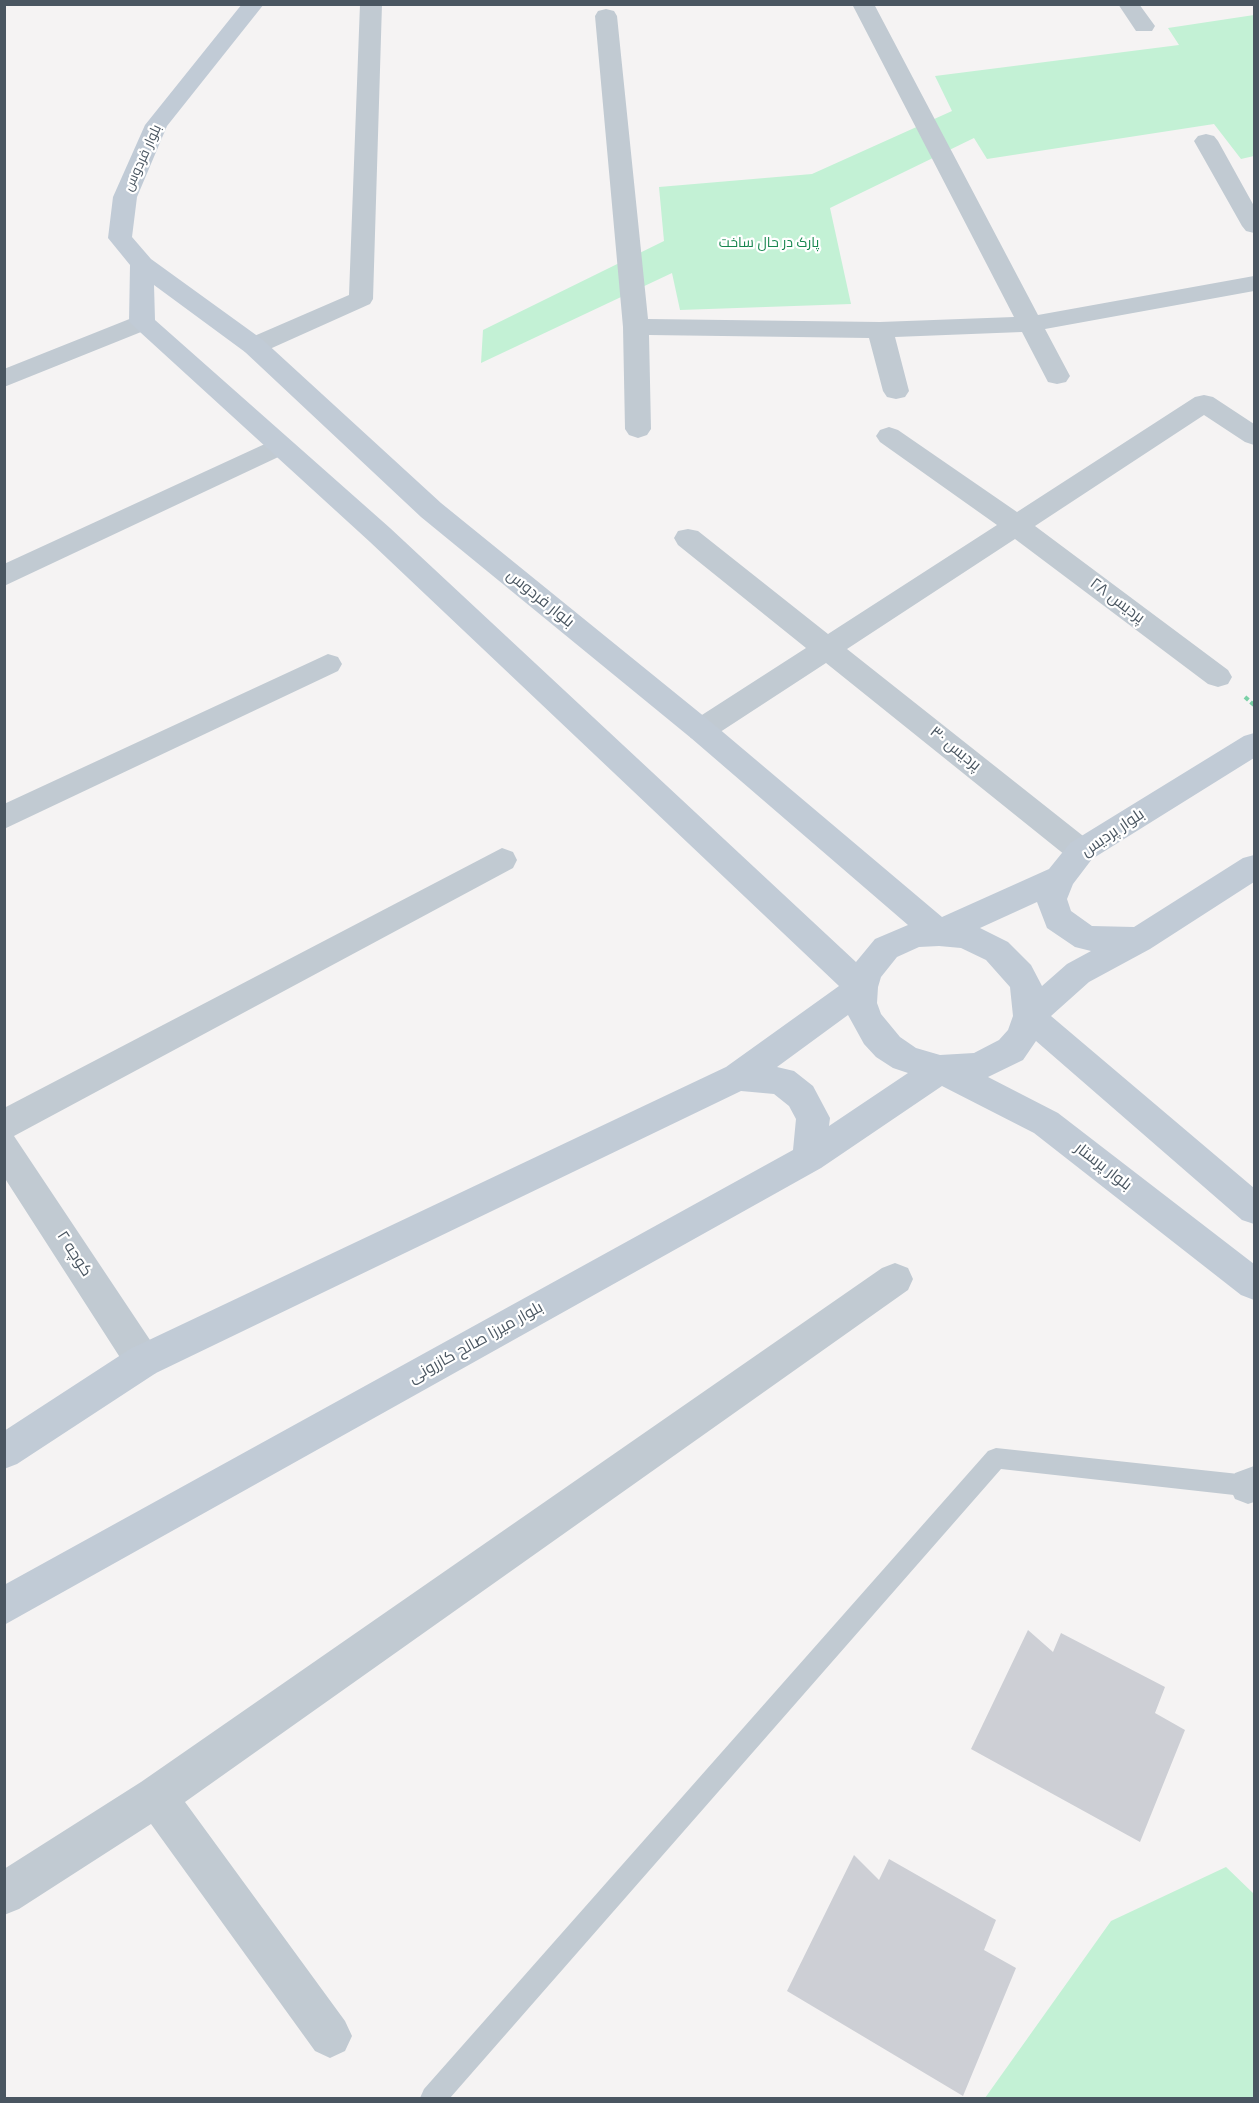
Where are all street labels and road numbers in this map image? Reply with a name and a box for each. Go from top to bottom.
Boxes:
street label: بلوار فردوس [120,122,166,194]
street label: بلوار فردوس [502,566,578,632]
street label: پردیس ۲۸ [1086,574,1148,628]
street label: پردیس ۳۰ [926,723,984,775]
street label: بلوار پردیس [1078,805,1148,861]
street label: بلوار پرستار [1071,1139,1135,1195]
street label: کوچه ۲ [52,1228,96,1280]
street label: بلوار میرزا صالح کازرونی [406,1298,546,1388]

